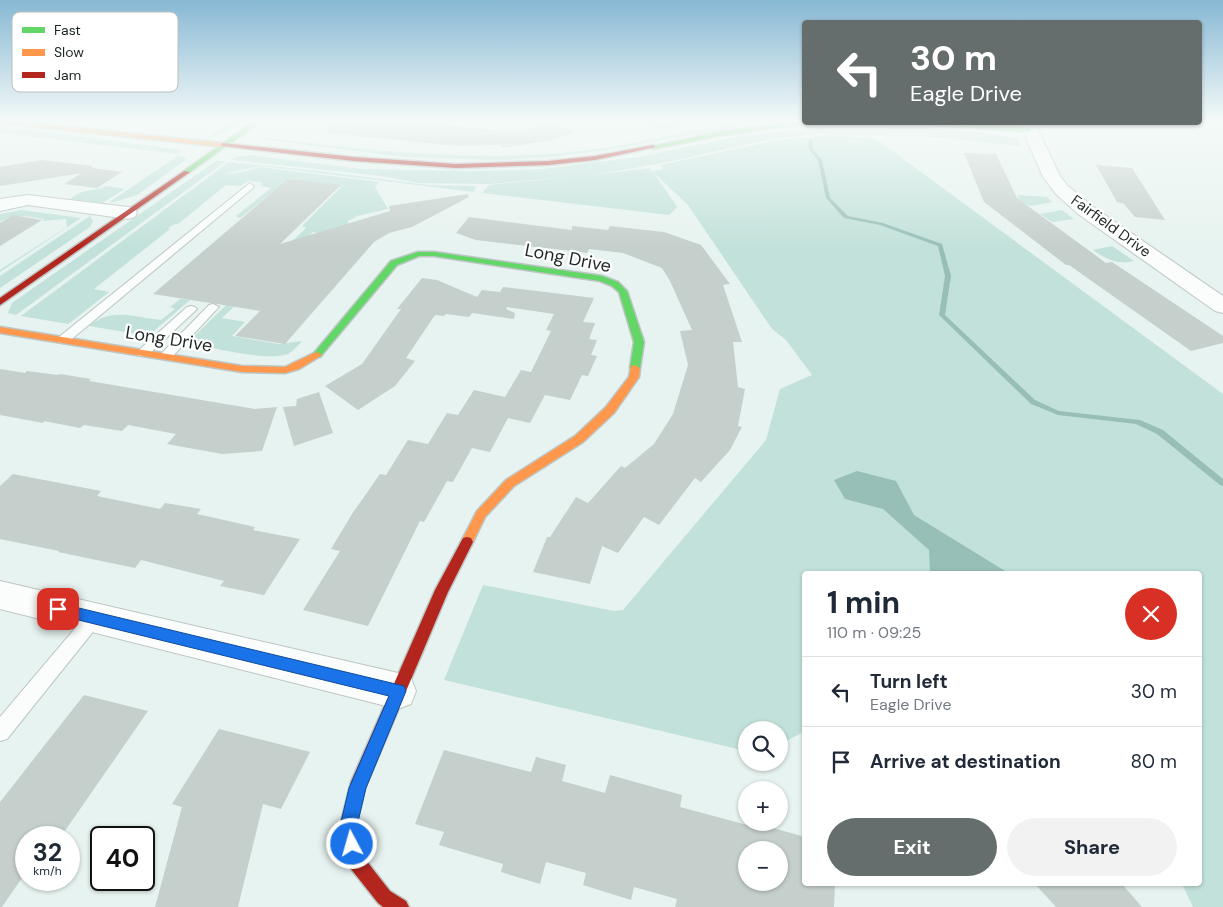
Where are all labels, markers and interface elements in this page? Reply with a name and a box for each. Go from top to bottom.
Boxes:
legend [12,12,178,92]
text: Fast [54,21,81,39]
text: 30 m [910,35,997,81]
icon: left [827,40,892,105]
text: Slow [54,43,84,61]
text: Jam [54,66,81,84]
text: Eagle Drive [910,79,1022,108]
street label: Fairfield Drive [1067,190,1155,262]
street label: Long Drive [523,238,613,278]
street label: Long Drive [124,320,214,358]
text: 1 min [827,583,900,622]
pin [37,588,79,630]
button: close [1125,588,1177,640]
icon: arrive [44,595,72,623]
text: 110 m · 09:25 [827,622,921,643]
text: Turn left [870,669,948,694]
icon: left [827,678,855,706]
text: 30 m [1131,679,1177,704]
text: Eagle Drive [870,694,951,715]
map controls [738,721,788,891]
button: search [738,721,788,771]
icon: arrive [827,748,855,776]
text: Arrive at destination [870,749,1061,774]
text: 80 m [1130,749,1177,774]
button: + [738,781,788,831]
position arrow [325,817,377,869]
button: Exit [827,818,997,876]
button: Share [1007,818,1177,876]
speed limit sign: 40 [90,826,155,891]
text: 32 [33,836,62,869]
button: − [738,841,788,891]
text: km/h [33,863,62,879]

